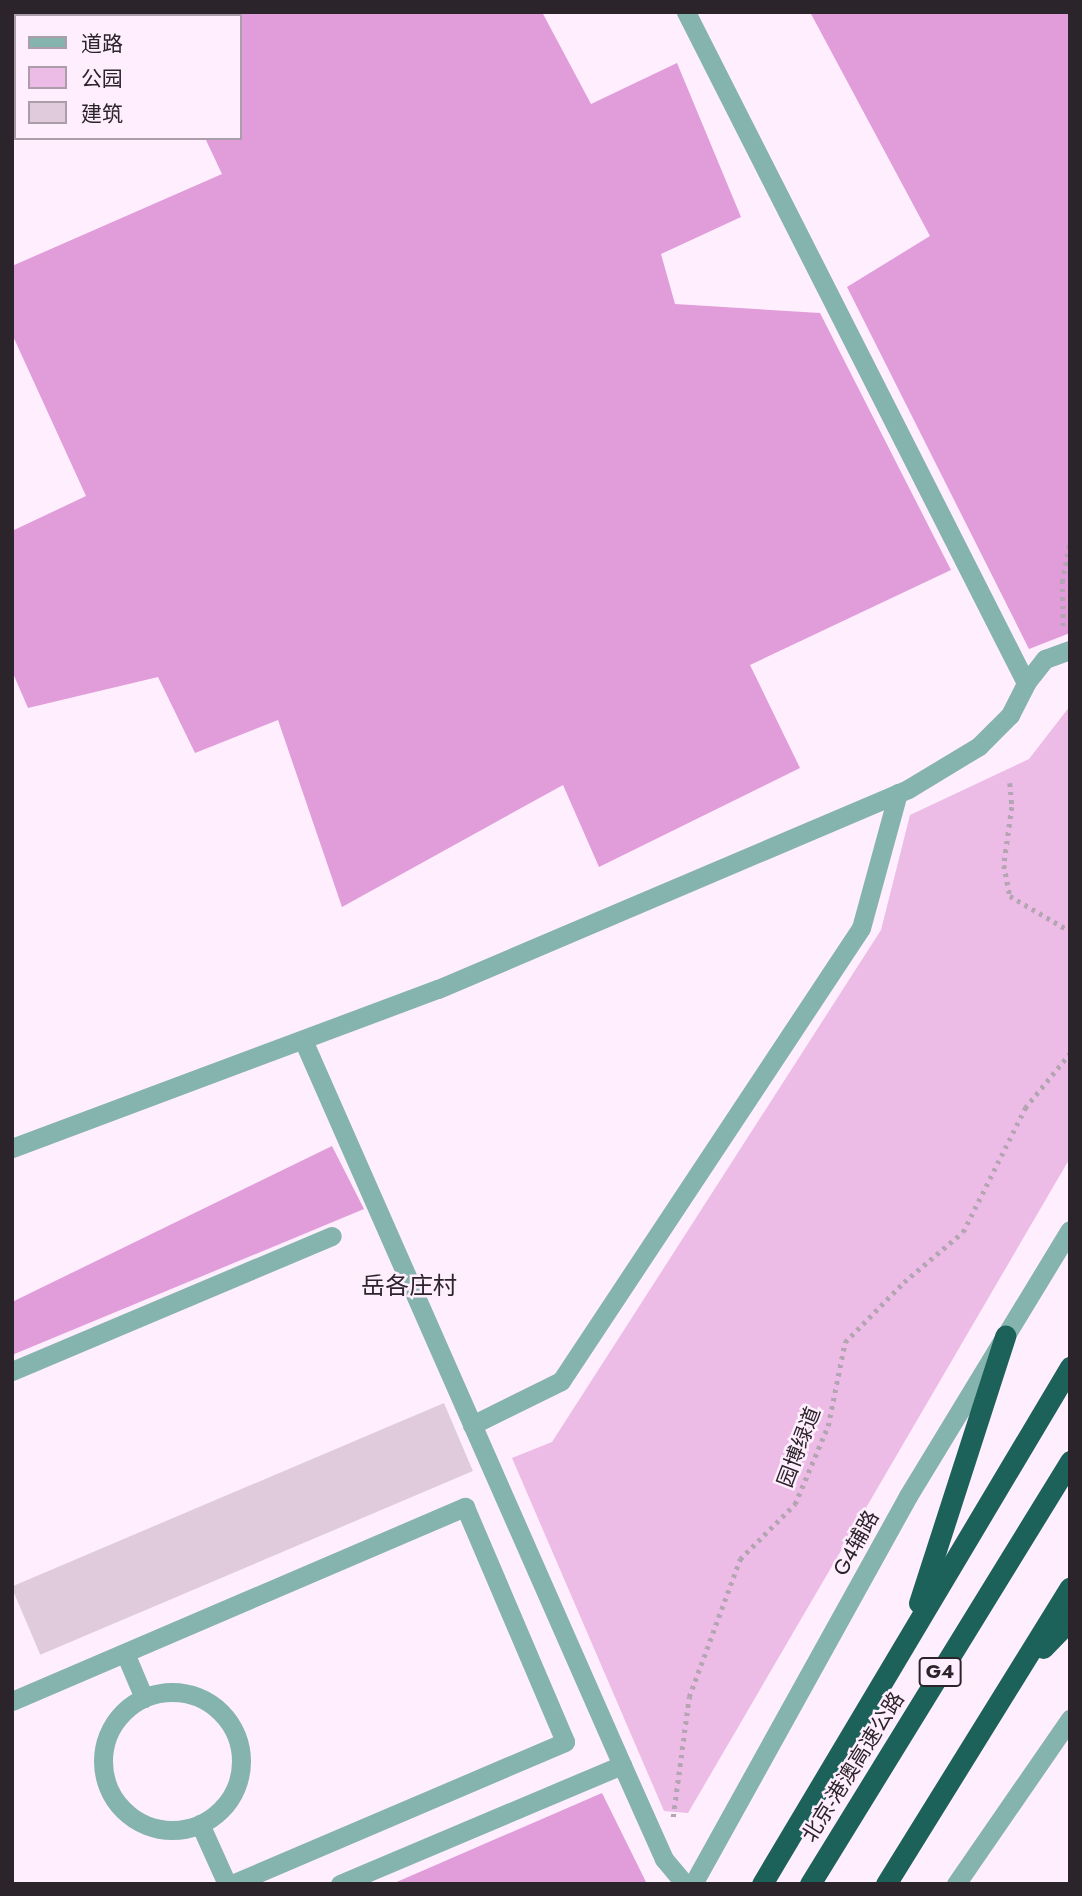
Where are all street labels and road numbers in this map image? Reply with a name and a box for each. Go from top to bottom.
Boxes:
street label: 园博绿道 [772,1403,826,1491]
street label: G4辅路 [828,1506,884,1580]
road number: G4 [917,1656,963,1688]
street label: 北京-港澳高速公路 [797,1687,909,1847]

